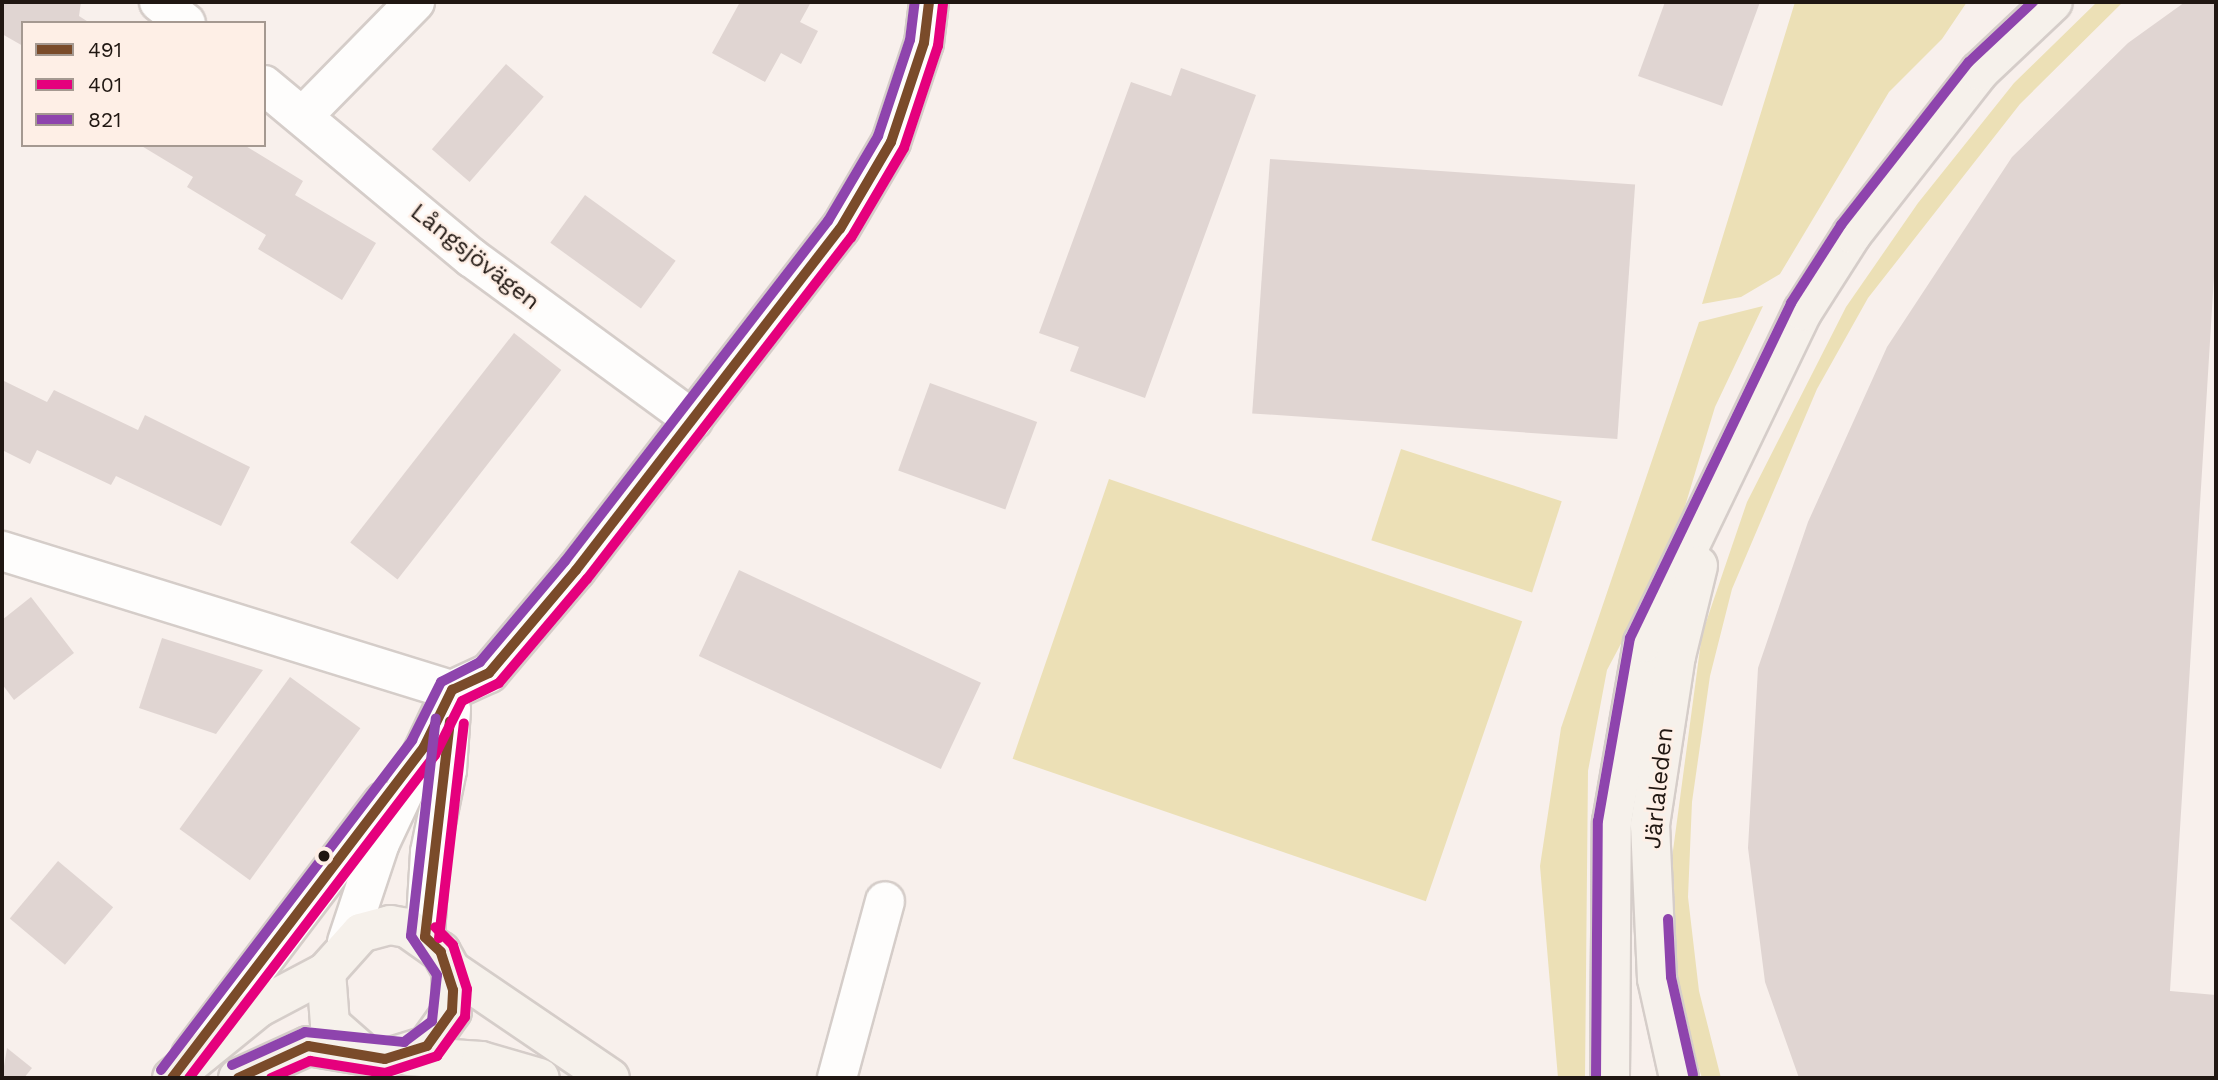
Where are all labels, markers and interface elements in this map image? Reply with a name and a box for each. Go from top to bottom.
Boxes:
legend [21,21,266,147]
text: 491 [88,37,122,62]
text: 401 [88,72,122,97]
text: 821 [88,107,121,132]
street label: Långsjövägen [405,198,545,316]
street label: Järlaleden [1638,726,1680,850]
unlabelled marker [317,849,331,863]

